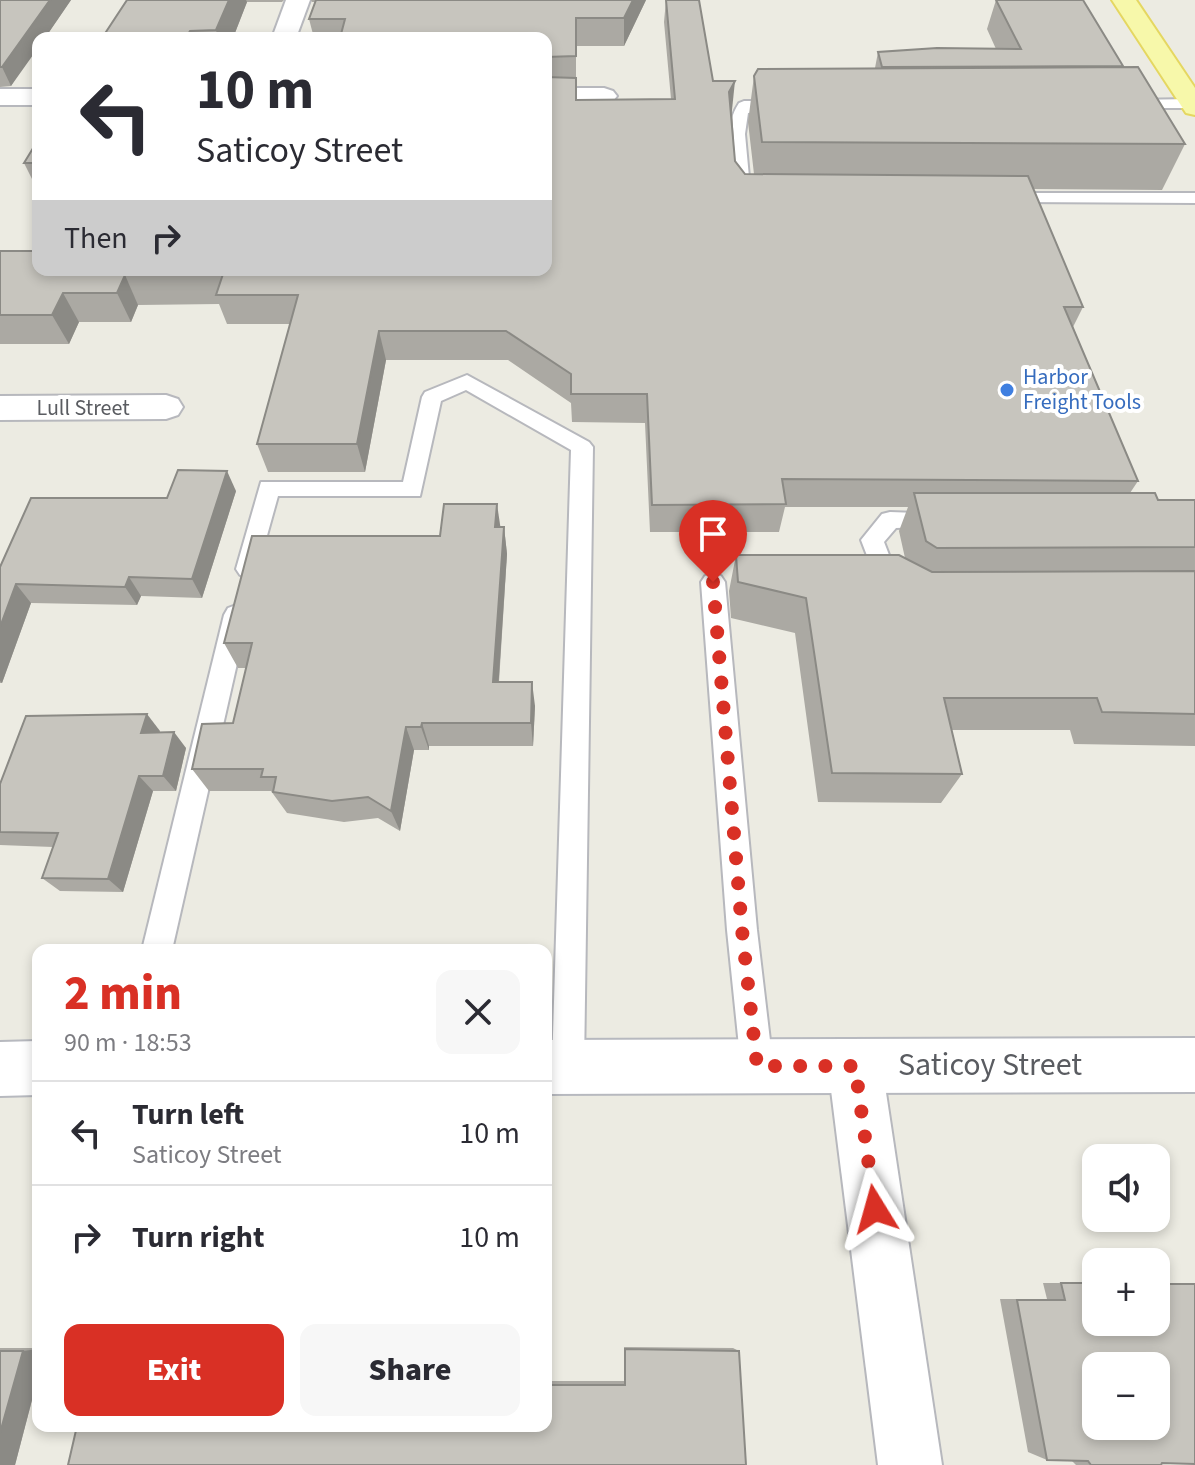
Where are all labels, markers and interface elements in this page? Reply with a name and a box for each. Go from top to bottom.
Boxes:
text: 10 m [196,51,314,130]
icon: left [64,64,168,168]
text: Saticoy Street [196,125,403,176]
icon: right [144,216,188,260]
text: Then [64,217,128,260]
place label: Harbor Freight Tools [1023,361,1141,418]
marker: Harbor Freight Tools [998,381,1016,399]
street label: Lull Street [36,392,130,424]
pin [679,500,747,582]
icon: arrive [691,512,735,556]
text: 2 min [64,960,182,1028]
button: close [436,970,520,1054]
text: 90 m · 18:53 [64,1024,192,1061]
street label: Saticoy Street [898,1042,1082,1088]
text: Turn left [132,1093,244,1136]
icon: left [64,1111,108,1155]
text: 10 m [459,1112,520,1155]
text: Saticoy Street [132,1136,282,1173]
map controls [1082,1144,1170,1440]
button: sound [1082,1144,1170,1232]
position arrow [833,1167,917,1251]
icon: right [64,1215,108,1259]
text: Turn right [132,1216,264,1259]
text: 10 m [459,1216,520,1259]
button: + [1082,1248,1170,1336]
button: Exit [64,1324,284,1416]
button: Share [300,1324,520,1416]
button: − [1082,1352,1170,1440]

